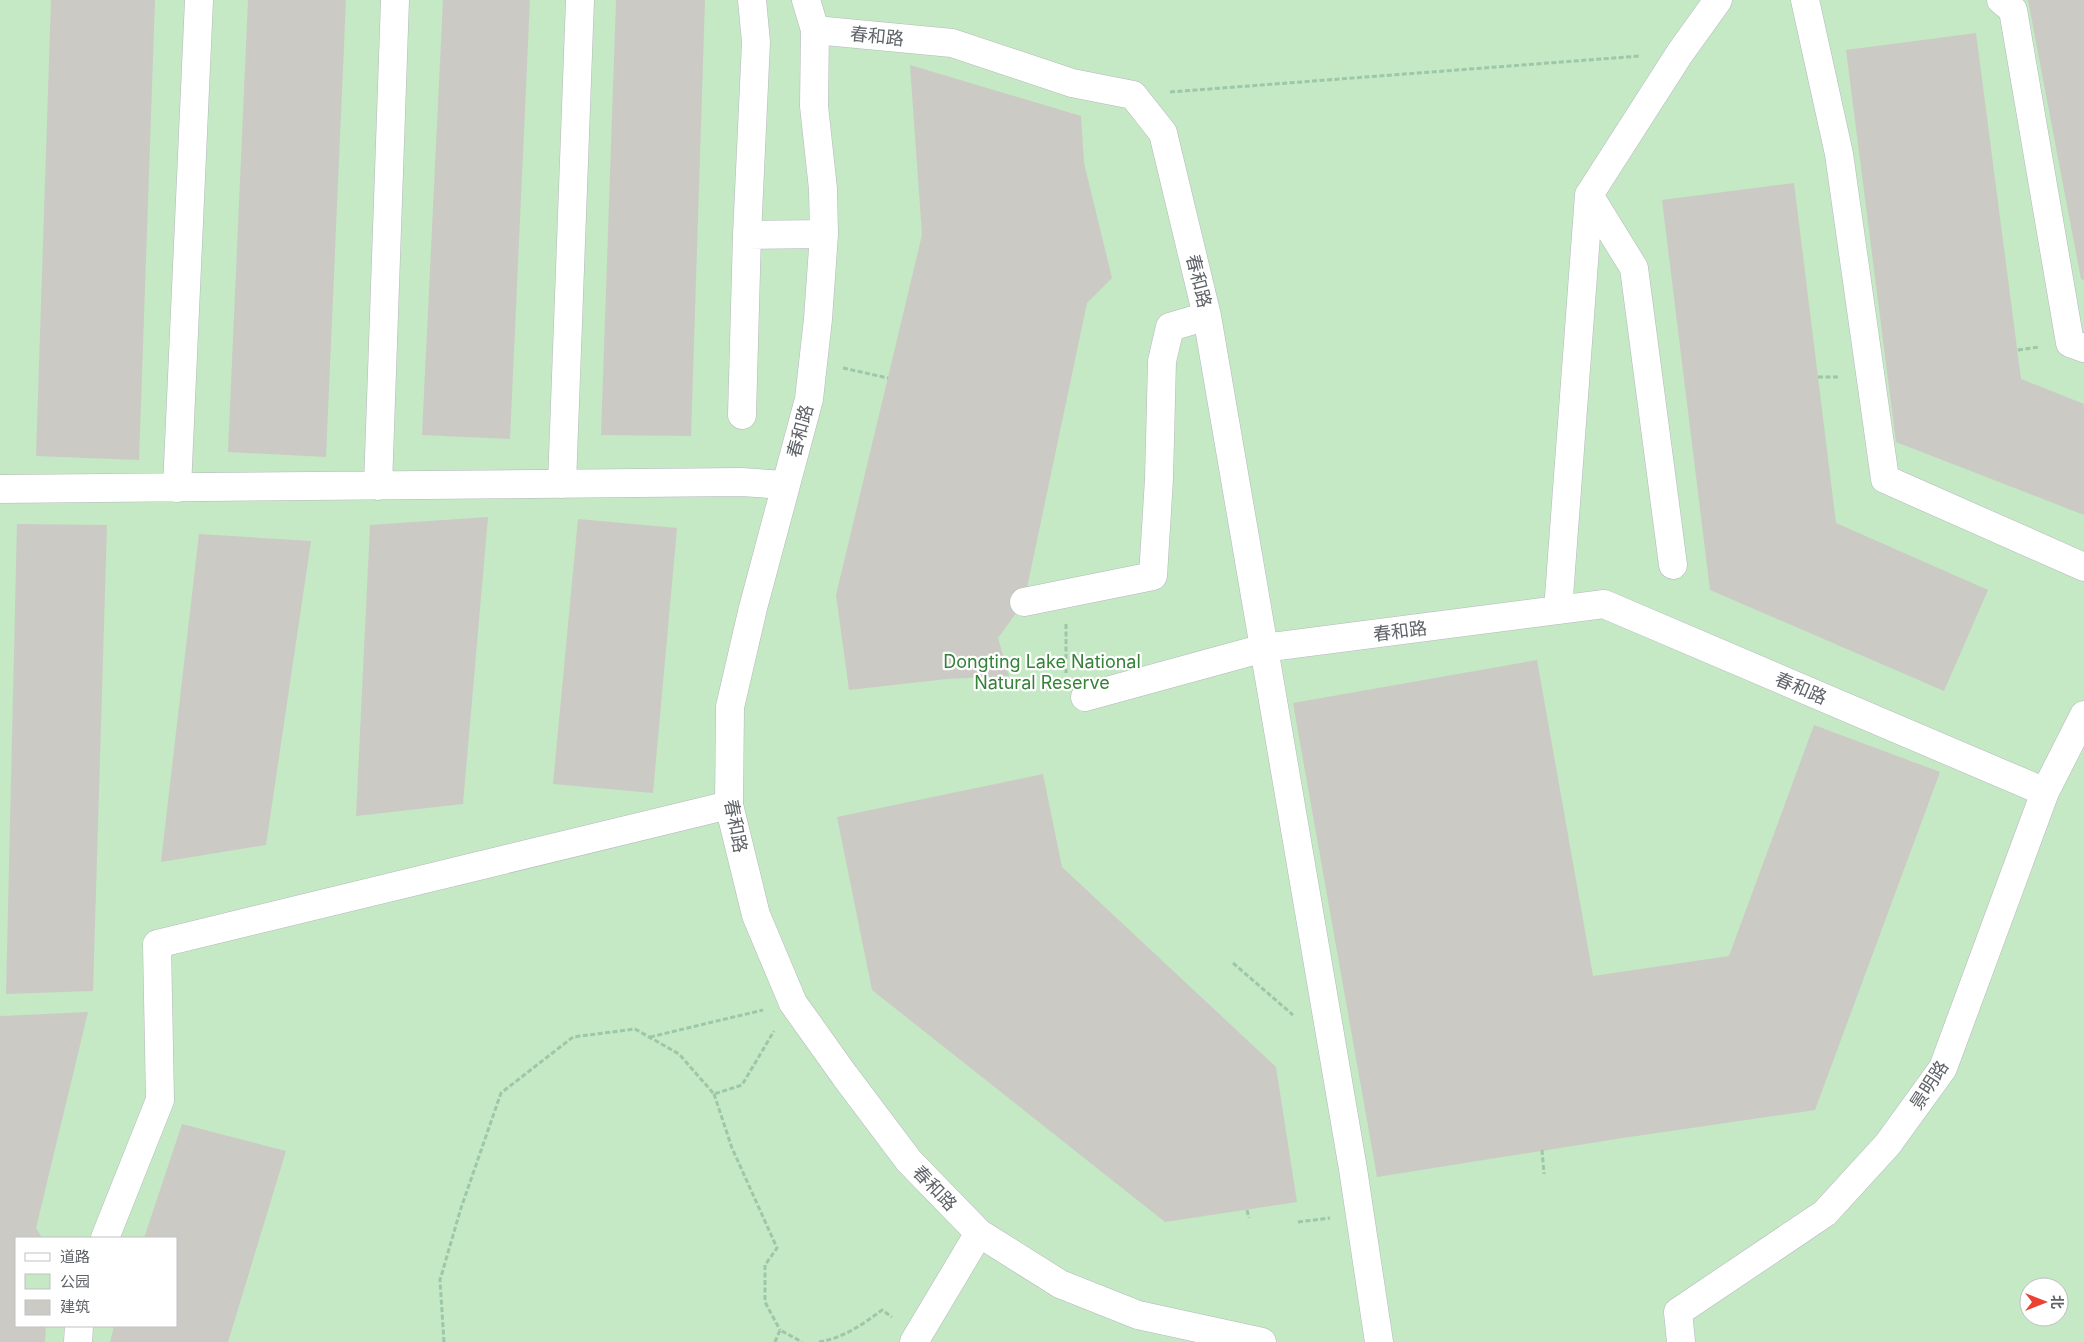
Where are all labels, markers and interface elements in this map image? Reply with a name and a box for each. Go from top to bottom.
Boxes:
street label: 春和路 [849,23,905,49]
street label: 春和路 [1182,252,1216,310]
street label: 春和路 [783,402,817,460]
street label: 春和路 [1372,617,1428,645]
park label: Dongting Lake National Natural Reserve [943,651,1141,693]
street label: 春和路 [1772,668,1830,708]
street label: 春和路 [721,797,751,855]
street label: 景明路 [1905,1057,1953,1113]
street label: 春和路 [909,1161,961,1215]
legend [15,1237,178,1327]
text: 道路 [60,1247,90,1266]
text: 公园 [60,1272,90,1291]
north arrow [2019,1277,2069,1327]
text: 北 [2049,1295,2066,1309]
text: 建筑 [60,1297,90,1316]

